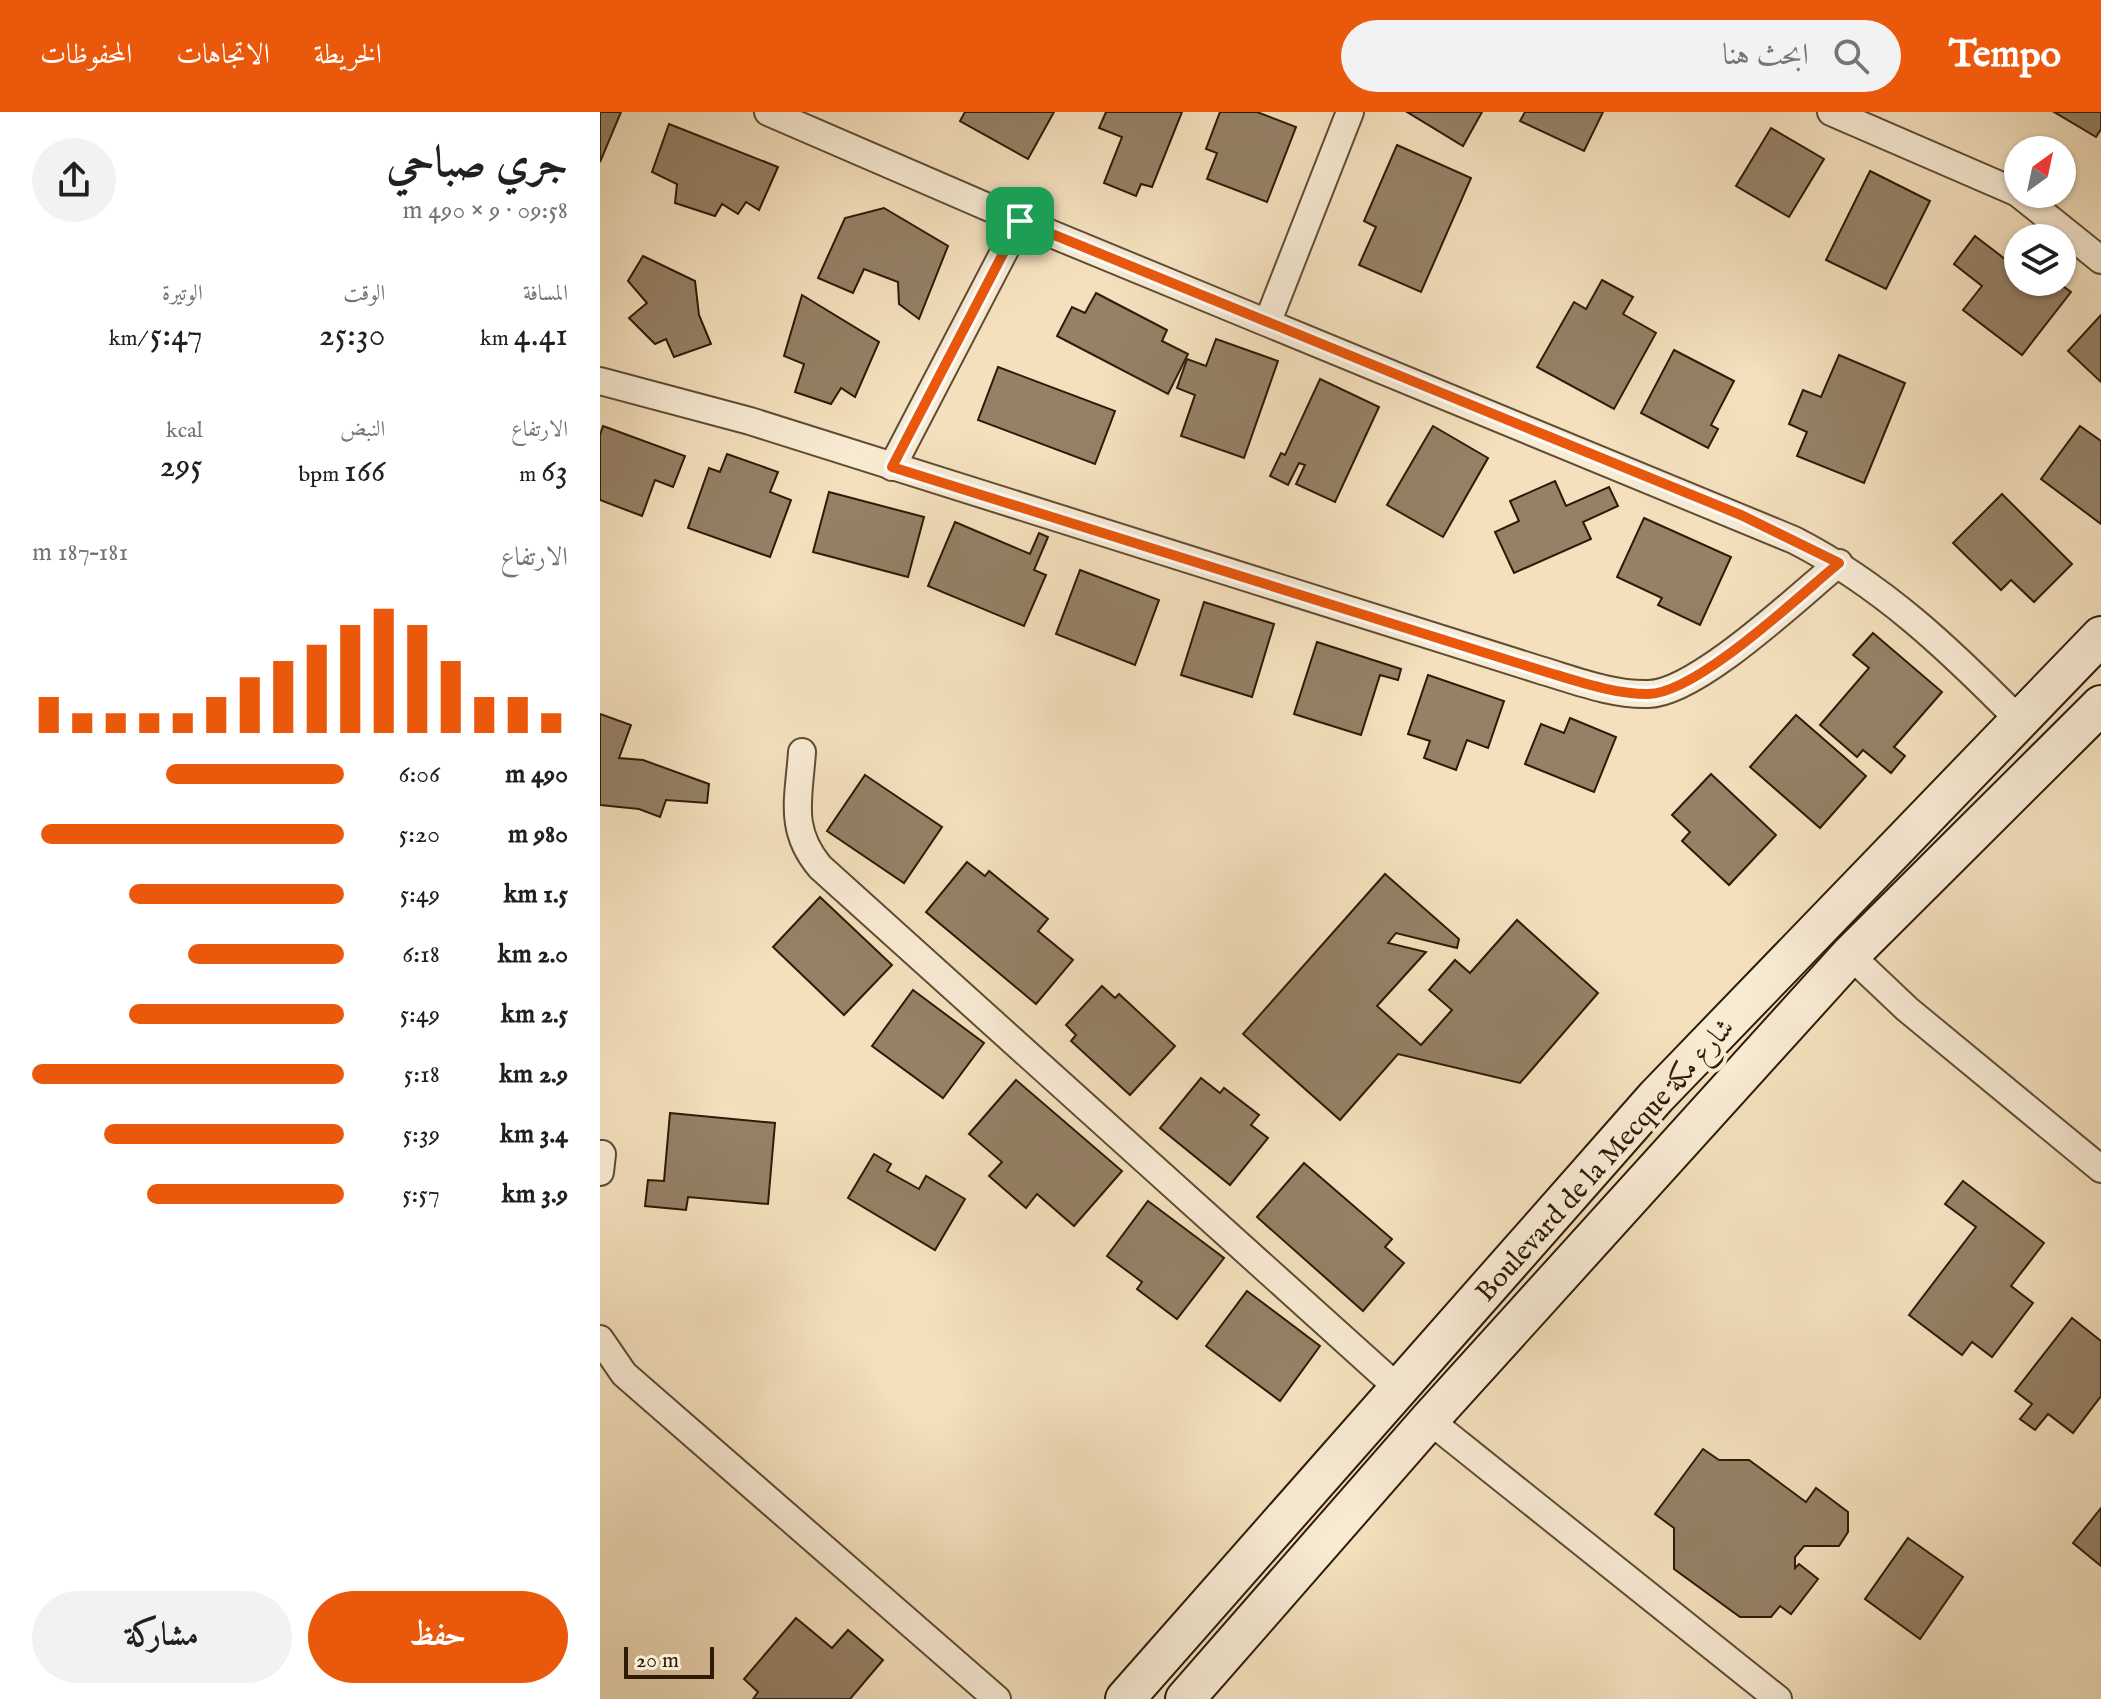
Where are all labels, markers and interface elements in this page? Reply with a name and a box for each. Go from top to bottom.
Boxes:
search box [1341,20,1901,92]
text: Tempo [1949,32,2061,80]
icon: search [1829,34,1873,78]
text: ابحث هنا [1722,37,1809,75]
text: المحفوظات [40,38,132,73]
text: الاتجاهات [176,38,270,73]
text: الخريطة [314,38,382,73]
text: جري صباحي [387,136,568,192]
north arrow [2004,136,2076,208]
map controls [2004,136,2076,296]
button: share [32,138,116,222]
pin [986,187,1054,255]
text: 09:58 · 9 × 490 m [403,194,568,227]
icon: arrive [998,199,1042,243]
button: layers [2004,224,2076,296]
text: الوتيرة [162,280,203,308]
text: الوقت [343,280,385,308]
text: المسافة [523,280,568,308]
text: 5:47 [150,314,203,357]
text: 25:30 [319,314,385,357]
text: 4.41 [514,314,568,357]
text: /km [109,325,150,353]
text: km [480,325,514,353]
text: النبض [340,416,385,444]
text: الارتفاع [511,416,568,444]
text: kcal [166,417,203,445]
text: 295 [160,445,203,488]
text: 166 [344,450,385,493]
text: 63 [541,450,568,493]
text: bpm [299,461,344,489]
text: m [519,461,541,489]
text: 181–187 m [32,536,128,569]
text: الارتفاع [501,541,568,574]
text: 6:06 [398,758,440,791]
text: 490 m [505,758,568,791]
text: 5:20 [399,818,440,851]
text: 980 m [508,818,568,851]
text: 5:49 [400,878,440,911]
text: 1.5 km [504,878,568,911]
text: 6:18 [402,938,440,971]
text: 2.0 km [498,938,568,971]
text: 5:49 [400,998,440,1031]
text: 2.5 km [501,998,568,1031]
street label: Boulevard de la Mecque شارع مكة [1469,1011,1746,1313]
text: 5:18 [404,1058,440,1091]
text: 2.9 km [499,1058,568,1091]
text: 5:39 [403,1118,440,1151]
text: 3.4 km [500,1118,568,1151]
text: 5:57 [402,1178,440,1211]
text: 3.9 km [502,1178,568,1211]
button: مشاركة [32,1591,292,1683]
button: حفظ [308,1591,568,1683]
scale bar [624,1643,714,1679]
text: 20 m [636,1647,679,1675]

